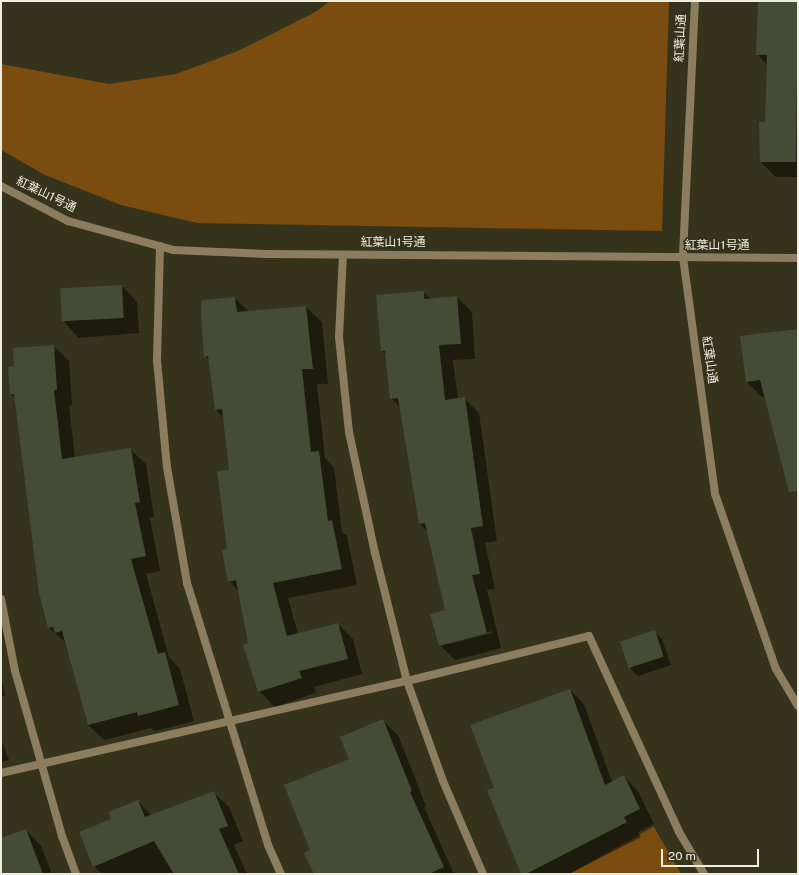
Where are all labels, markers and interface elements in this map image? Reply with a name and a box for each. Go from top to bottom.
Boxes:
street label: 紅葉山通 [673,14,689,62]
street label: 紅葉山1号通 [14,174,78,216]
street label: 紅葉山1号通 [361,236,425,250]
street label: 紅葉山1号通 [685,239,749,253]
street label: 紅葉山通 [699,335,719,385]
scale bar [663,841,761,867]
text: 20 m [668,849,696,863]

